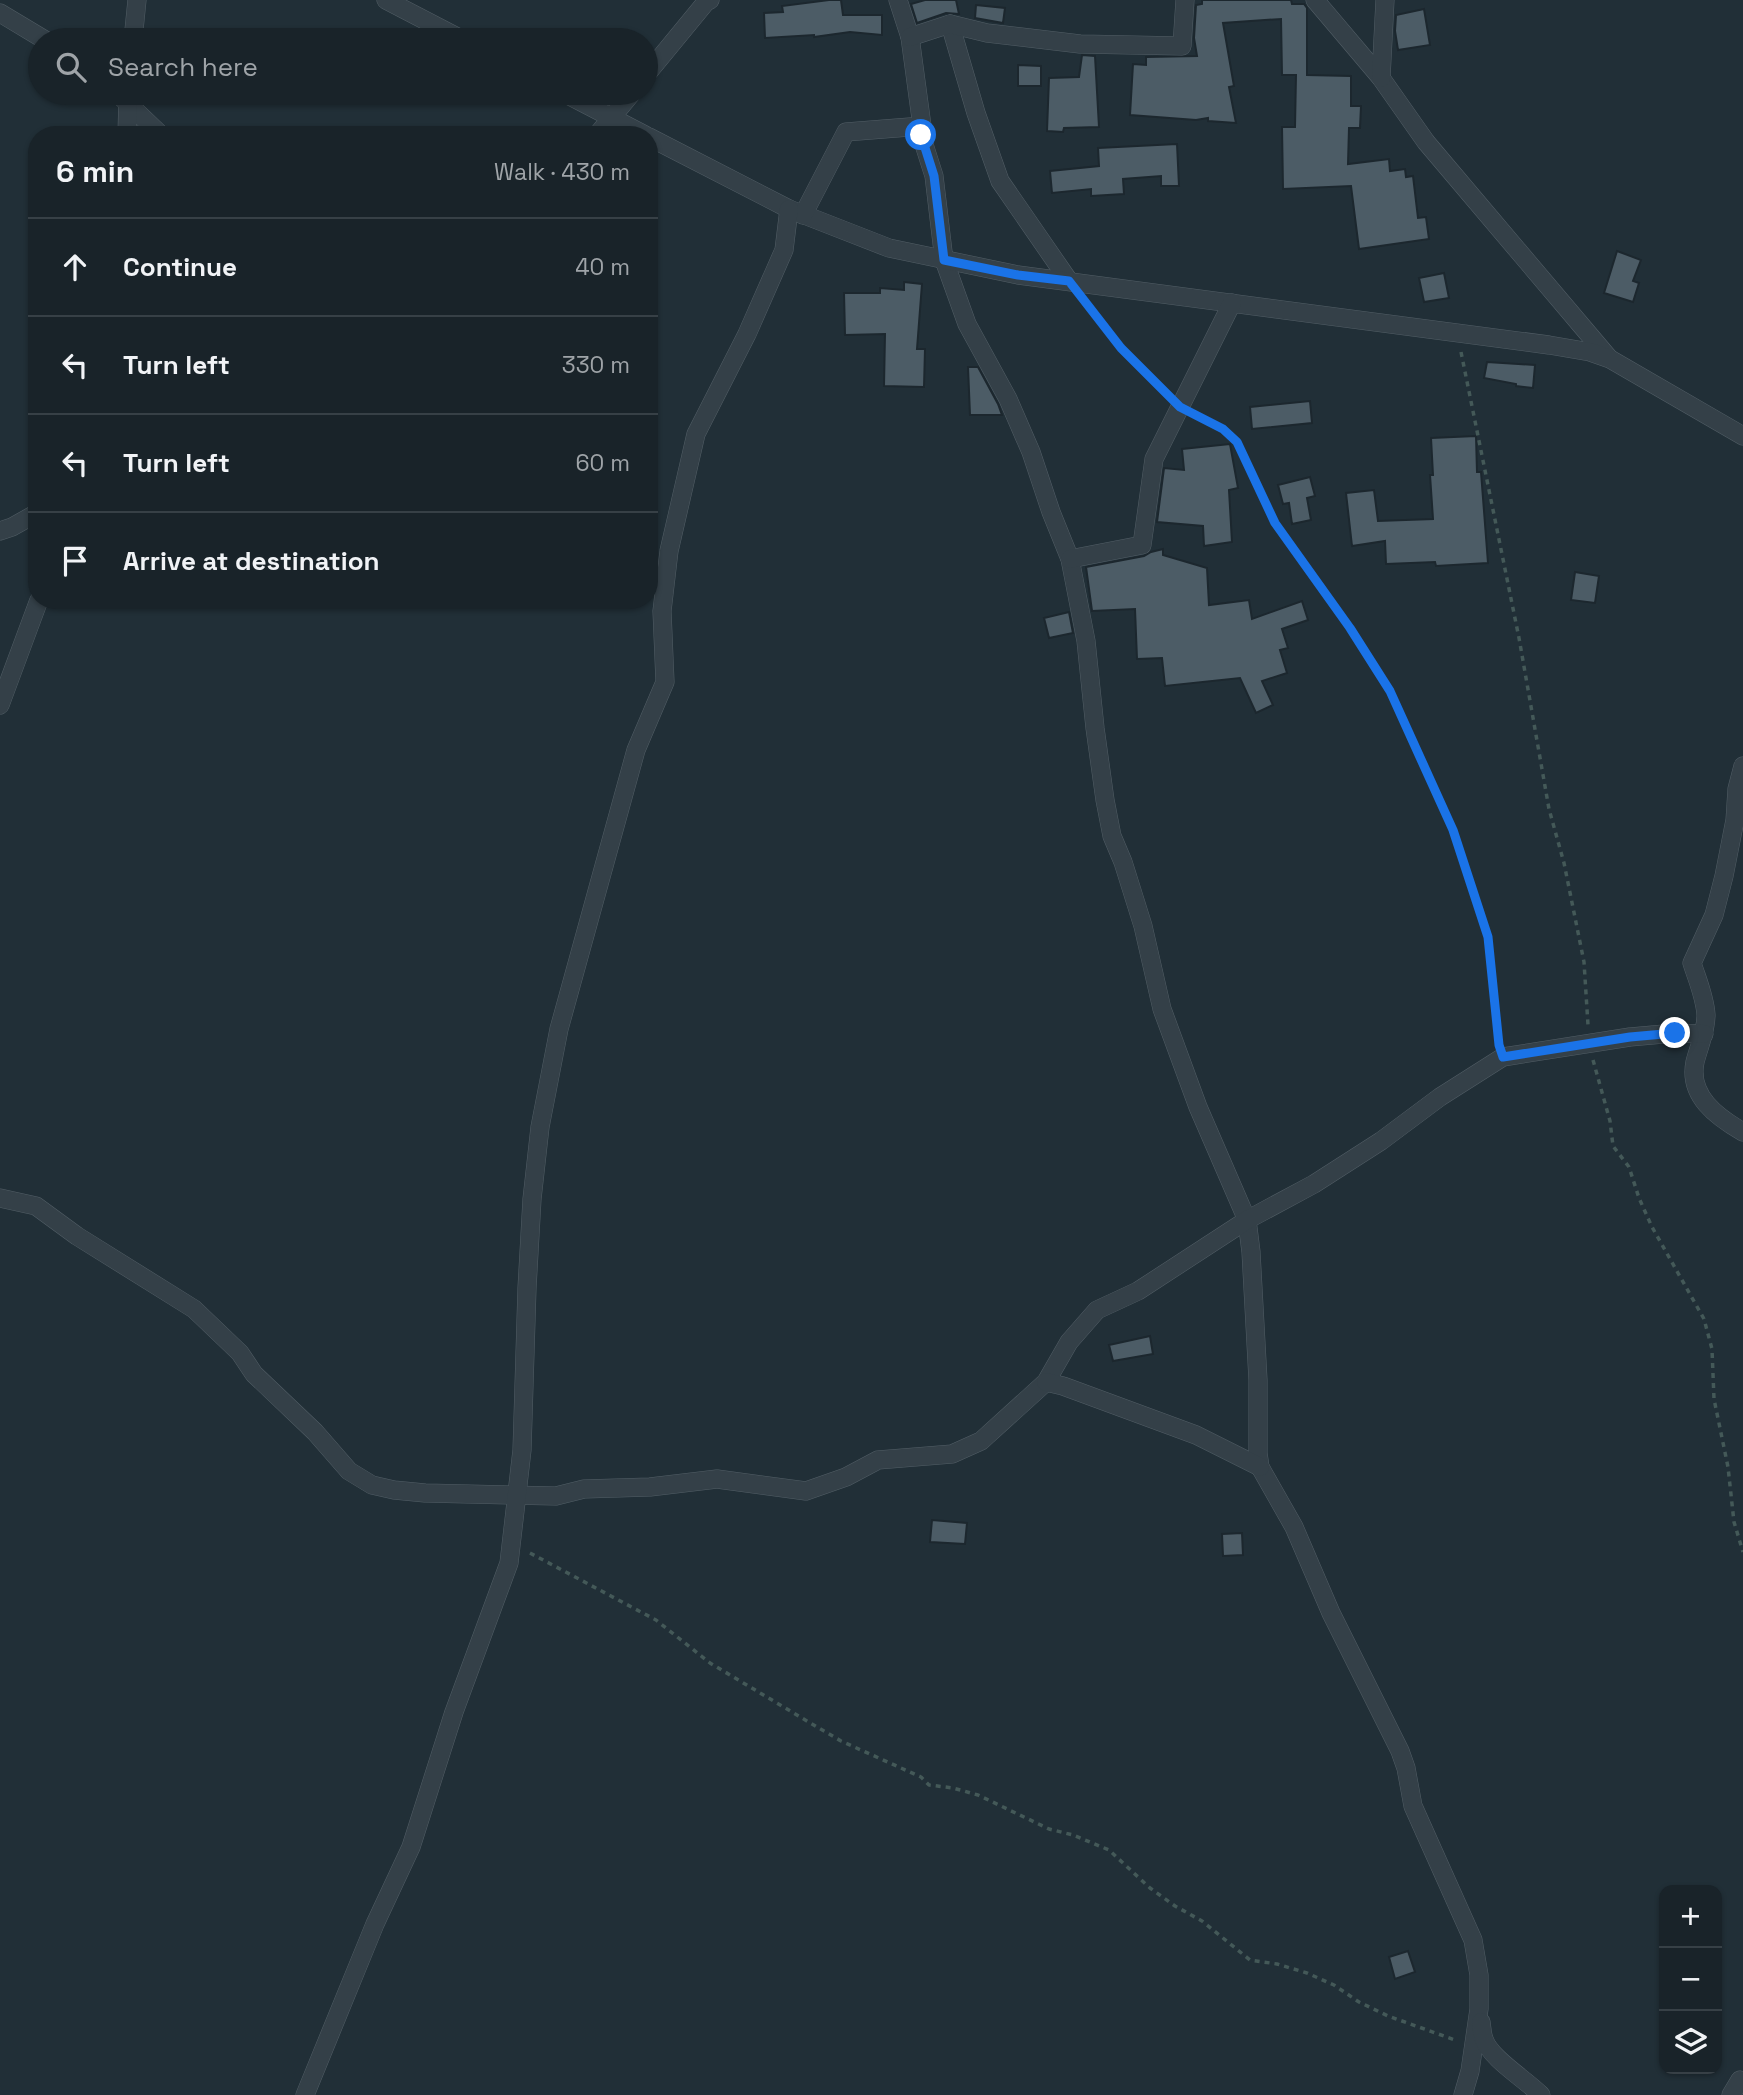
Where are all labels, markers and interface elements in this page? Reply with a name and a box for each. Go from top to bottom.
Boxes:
search box [28,28,658,105]
icon: search [52,48,90,86]
text: Search here [108,50,258,84]
route start [905,119,936,150]
text: 6 min [56,152,134,191]
text: Walk · 430 m [494,157,630,187]
icon: ahead [56,248,94,286]
text: Continue [123,250,237,284]
text: 40 m [575,252,630,282]
icon: left [56,346,94,384]
text: Turn left [123,348,230,382]
text: 330 m [562,350,630,380]
icon: left [56,444,94,482]
text: Turn left [123,446,230,480]
text: 60 m [575,448,630,478]
icon: arrive [56,542,94,580]
text: Arrive at destination [123,544,380,578]
route end [1659,1017,1690,1048]
map controls [1659,1885,1722,2074]
button: + [1659,1885,1722,1948]
button: − [1659,1948,1722,2011]
button: layers [1659,2011,1722,2074]

